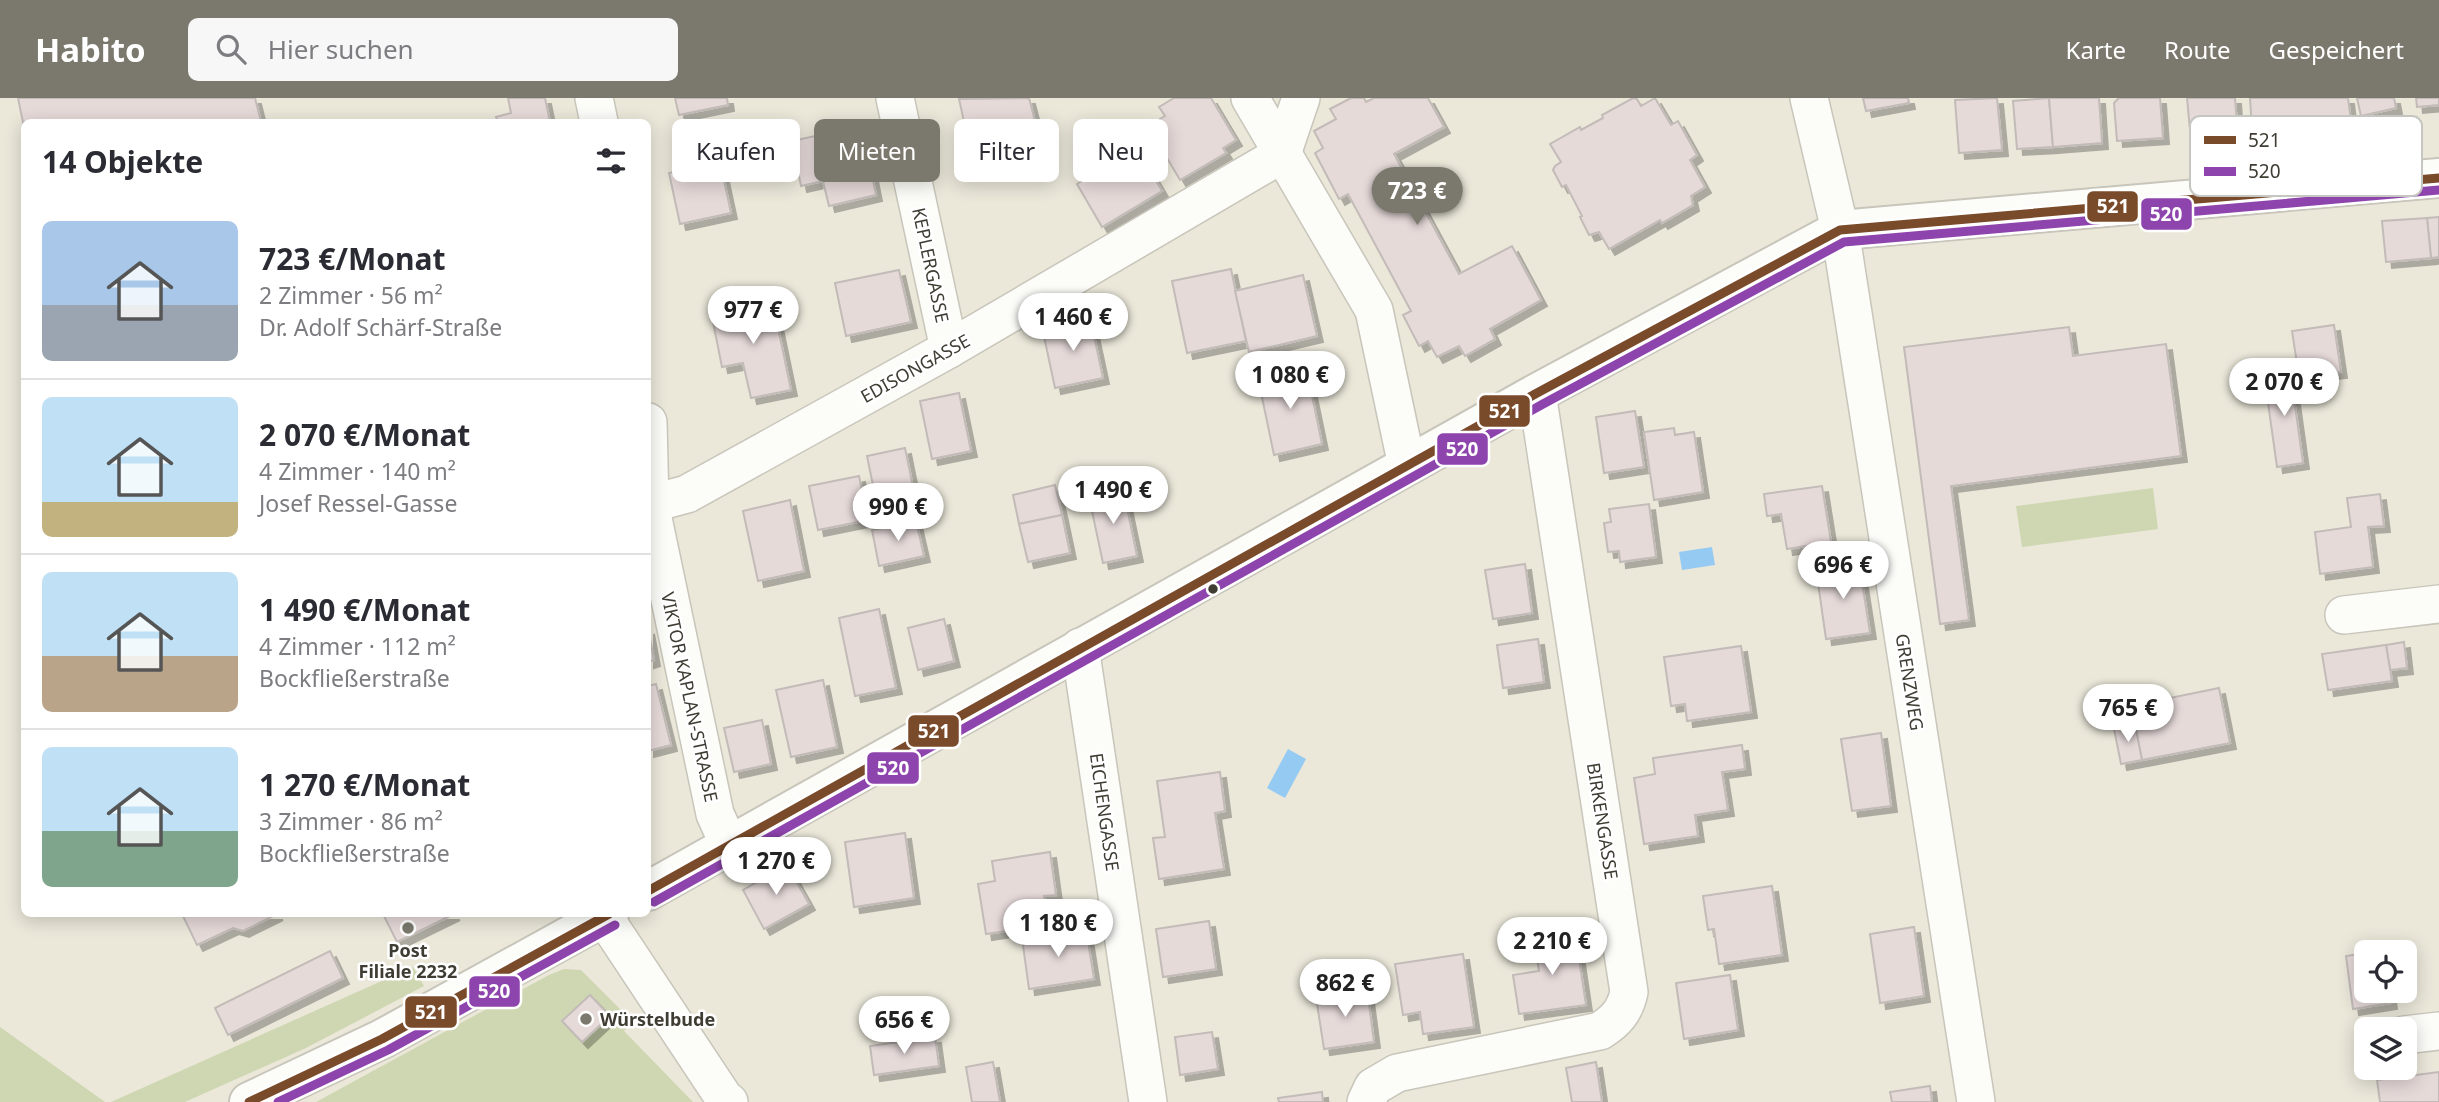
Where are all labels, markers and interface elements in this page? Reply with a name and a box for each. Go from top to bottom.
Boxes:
search box [188,18,678,81]
text: Habito [35,27,146,72]
icon: search [212,30,250,68]
text: Hier suchen [268,31,414,67]
text: Karte [2066,33,2126,66]
text: Route [2164,33,2231,66]
text: Gespeichert [2269,33,2404,66]
legend [2190,116,2422,196]
chip: Kaufen [672,119,800,182]
chip: Mieten [814,119,940,182]
chip: Filter [954,119,1059,182]
chip: Neu [1073,119,1168,182]
text: 521 [2248,127,2281,153]
text: 14 Objekte [42,141,203,182]
icon: filters [592,142,630,180]
text: 520 [2248,158,2281,184]
pin: 723 € [1368,167,1466,227]
text: 723 € [1388,174,1446,206]
line badge: 521 [2086,190,2139,223]
text: 521 [2097,193,2129,219]
line badge: 520 [2140,197,2193,231]
text: 520 [2150,201,2182,227]
street label: KEPLERGASSE [907,205,955,325]
text: 723 €/Monat [259,238,445,279]
icon: home [98,249,182,333]
text: 2 Zimmer · 56 m² [259,279,443,311]
pin: 977 € [704,286,802,346]
text: 977 € [724,293,782,325]
pin: 1 460 € [1008,294,1138,353]
text: 1 460 € [1034,300,1112,332]
text: Dr. Adolf Schärf-Straße [259,311,502,343]
street label: EDISONGASSE [856,328,974,408]
pin: 1 080 € [1225,352,1355,411]
text: 1 080 € [1251,358,1329,390]
pin: 2 070 € [2219,358,2349,418]
text: 2 070 € [2245,365,2323,397]
line badge: 521 [1478,394,1531,428]
text: 521 [1489,398,1521,424]
text: 2 070 €/Monat [259,414,470,455]
icon: home [98,425,182,509]
line badge: 520 [1436,432,1489,466]
text: 520 [1446,436,1478,462]
text: 4 Zimmer · 140 m² [259,455,456,487]
pin: 1 490 € [1048,466,1178,526]
text: 1 490 € [1074,473,1152,505]
pin: 990 € [849,484,947,543]
text: Josef Ressel-Gasse [259,487,457,519]
text: 990 € [869,490,927,522]
pin: 696 € [1794,542,1892,601]
text: 696 € [1814,548,1872,580]
unlabelled marker [1206,582,1220,596]
text: 1 490 €/Monat [259,589,470,630]
street label: VIKTOR KAPLAN-STRASSE [656,590,724,804]
icon: home [98,600,182,684]
text: 4 Zimmer · 112 m² [259,630,456,662]
street label: GRENZWEG [1890,632,1930,732]
text: Bockfließerstraße [259,662,450,694]
pin: 765 € [2079,684,2177,744]
text: 765 € [2099,691,2157,723]
line badge: 521 [907,714,960,748]
text: 521 [918,718,950,744]
line badge: 520 [866,751,920,785]
street label: EICHENGASSE [1085,751,1125,873]
text: 520 [877,755,909,781]
street label: BIRKENGASSE [1582,761,1624,881]
text: 1 270 €/Monat [259,764,470,805]
icon: home [98,775,182,859]
text: 3 Zimmer · 86 m² [259,805,443,837]
text: Bockfließerstraße [259,837,450,869]
pin: 1 270 € [711,838,841,897]
text: 1 270 € [737,844,815,876]
pin: 1 180 € [993,900,1123,959]
text: 1 180 € [1019,906,1097,938]
pin: 2 210 € [1487,918,1617,977]
marker: Post Filiale 2232 [400,920,416,936]
text: 2 210 € [1513,924,1591,956]
place label: Post Filiale 2232 [359,938,457,983]
map controls [2354,940,2417,1080]
button: locate [2354,940,2417,1003]
pin: 862 € [1296,960,1394,1019]
text: 862 € [1316,966,1374,998]
line badge: 520 [468,975,521,1008]
text: 520 [478,978,510,1004]
line badge: 521 [404,995,458,1029]
pin: 656 € [855,996,953,1056]
text: 521 [415,999,447,1025]
text: 656 € [875,1003,933,1035]
place label: Würstelbude [600,1007,715,1031]
marker: Würstelbude [578,1011,594,1027]
button: layers [2354,1017,2417,1080]

